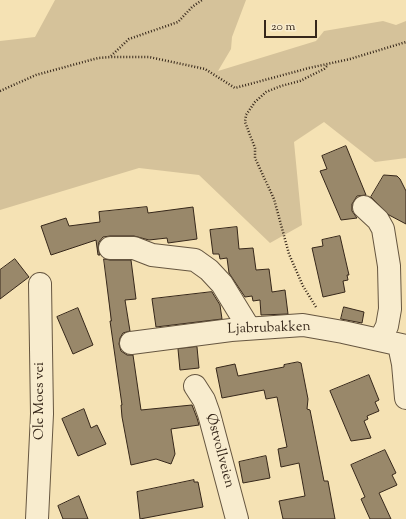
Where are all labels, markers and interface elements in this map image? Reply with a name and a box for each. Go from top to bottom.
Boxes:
scale bar [266,12,319,38]
text: 20 m [271,18,295,36]
street label: Ljabrubakken [227,319,311,339]
street label: Ole Moes vei [33,362,49,440]
street label: Østvollveien [201,412,237,490]

